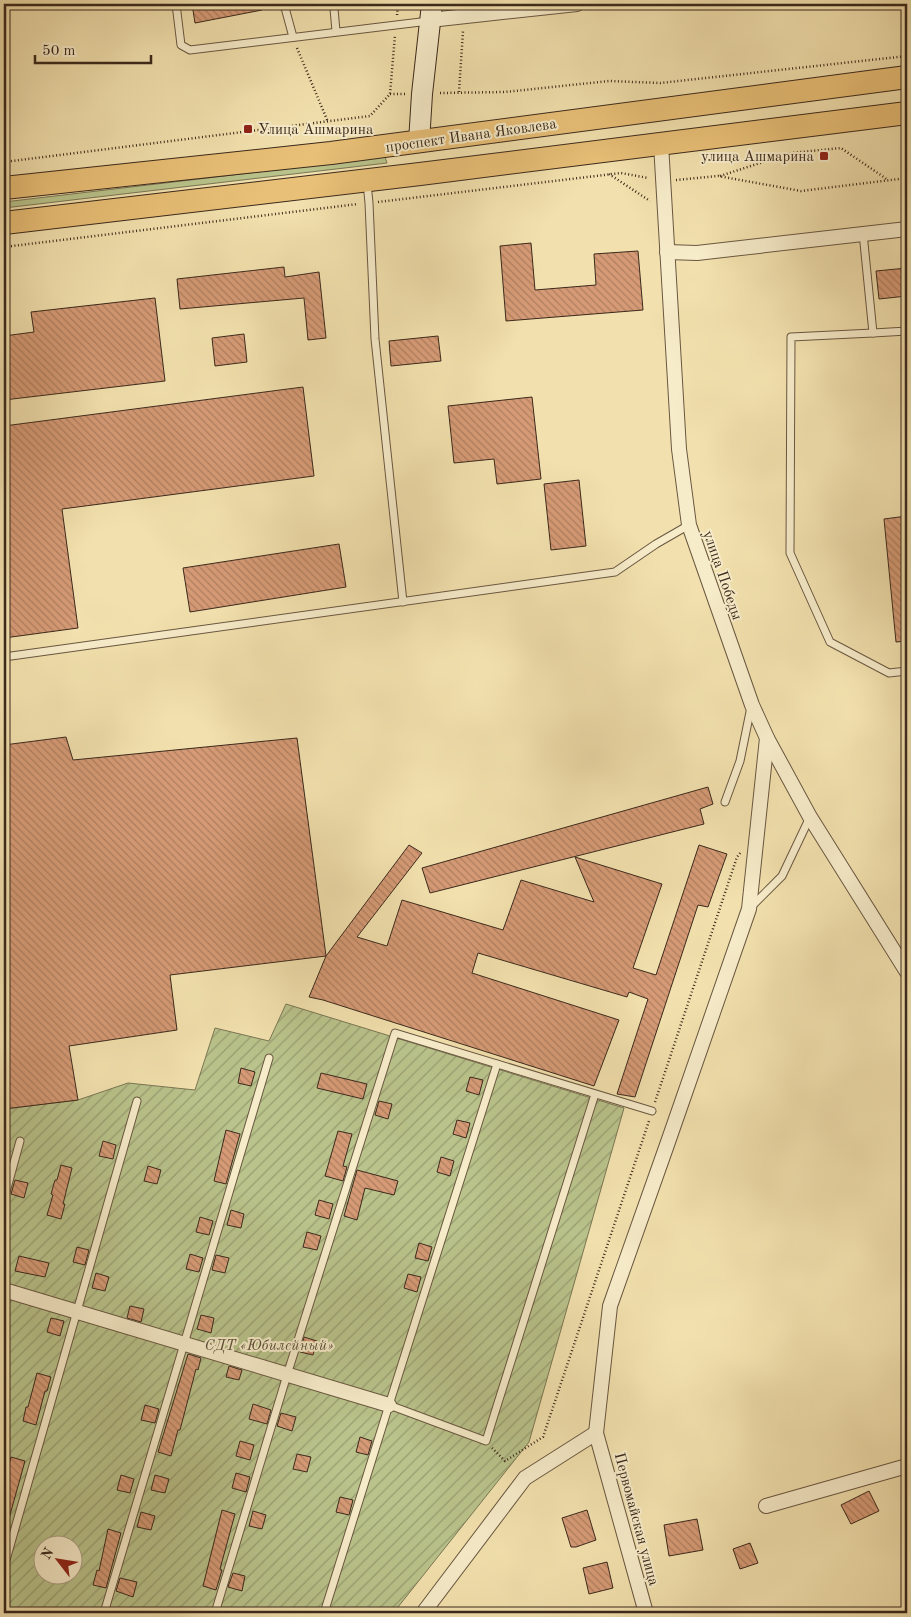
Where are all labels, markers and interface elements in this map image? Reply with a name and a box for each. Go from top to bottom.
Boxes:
scale bar [35,32,151,64]
text: 50 m [42,44,76,59]
street label: проспект Ивана Яковлева [385,117,558,156]
marker: Улица Ашмарина [242,123,254,135]
place label: Улица Ашмарина [258,123,374,138]
place label: улица Ашмарина [701,150,815,165]
marker: улица Ашмарина [818,150,830,162]
street label: улица Победы [699,529,744,622]
park label: СДТ «Юбилейный» [204,1338,334,1354]
street label: Первомайская улица [611,1451,661,1588]
north arrow [32,1534,82,1584]
text: N [39,1545,57,1562]

